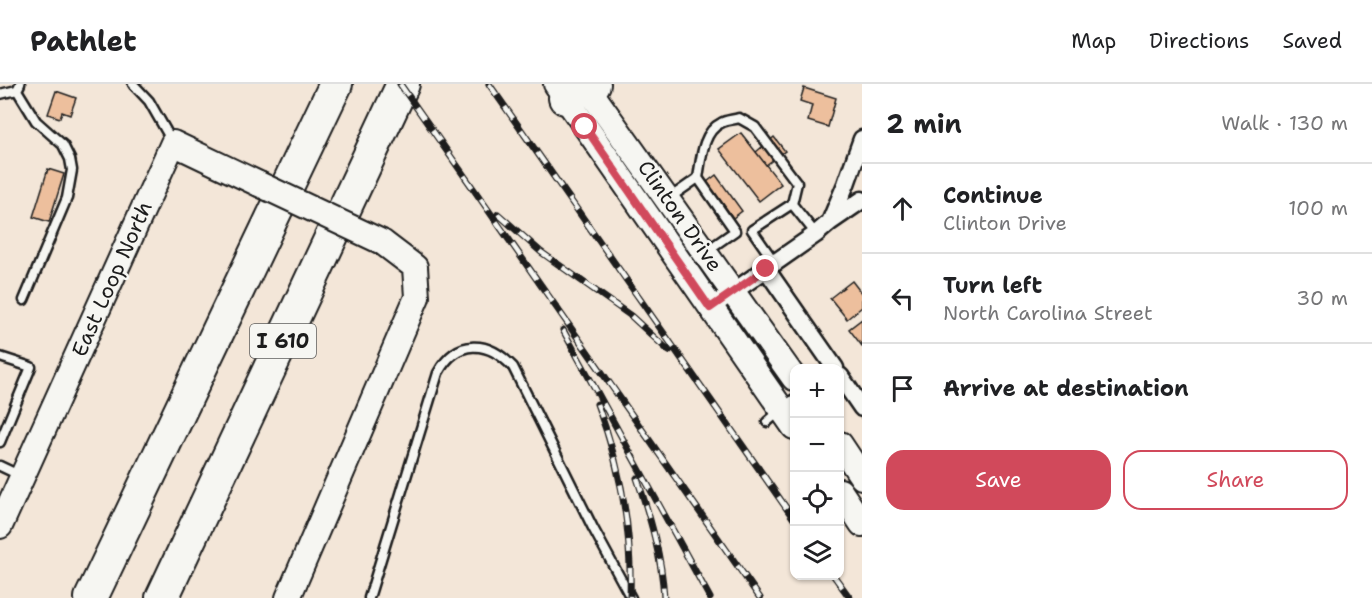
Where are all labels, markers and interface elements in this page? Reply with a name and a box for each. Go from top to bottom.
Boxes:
text: Pathlet [30,22,137,60]
text: Map [1071,27,1116,55]
text: Directions [1149,27,1249,55]
text: Saved [1282,27,1342,55]
text: 2 min [886,106,962,141]
text: Walk · 130 m [1221,110,1348,136]
route start [571,113,597,139]
street label: Clinton Drive [631,155,729,277]
text: Continue [943,181,1043,210]
icon: ahead [886,192,919,225]
text: 100 m [1288,195,1348,221]
street label: East Loop North [65,197,159,361]
text: Clinton Drive [943,210,1067,236]
route end [752,255,778,281]
text: Turn left [943,271,1042,300]
icon: left [886,282,919,315]
text: 30 m [1296,285,1348,311]
text: North Carolina Street [943,300,1153,326]
road number: I 610 [250,324,316,358]
map controls [790,364,844,580]
button: + [790,364,844,418]
icon: arrive [886,372,919,405]
text: Arrive at destination [943,374,1189,403]
button: − [790,418,844,472]
button: Save [886,450,1111,510]
button: Share [1123,450,1348,510]
button: locate [790,472,844,526]
button: layers [790,526,844,580]

